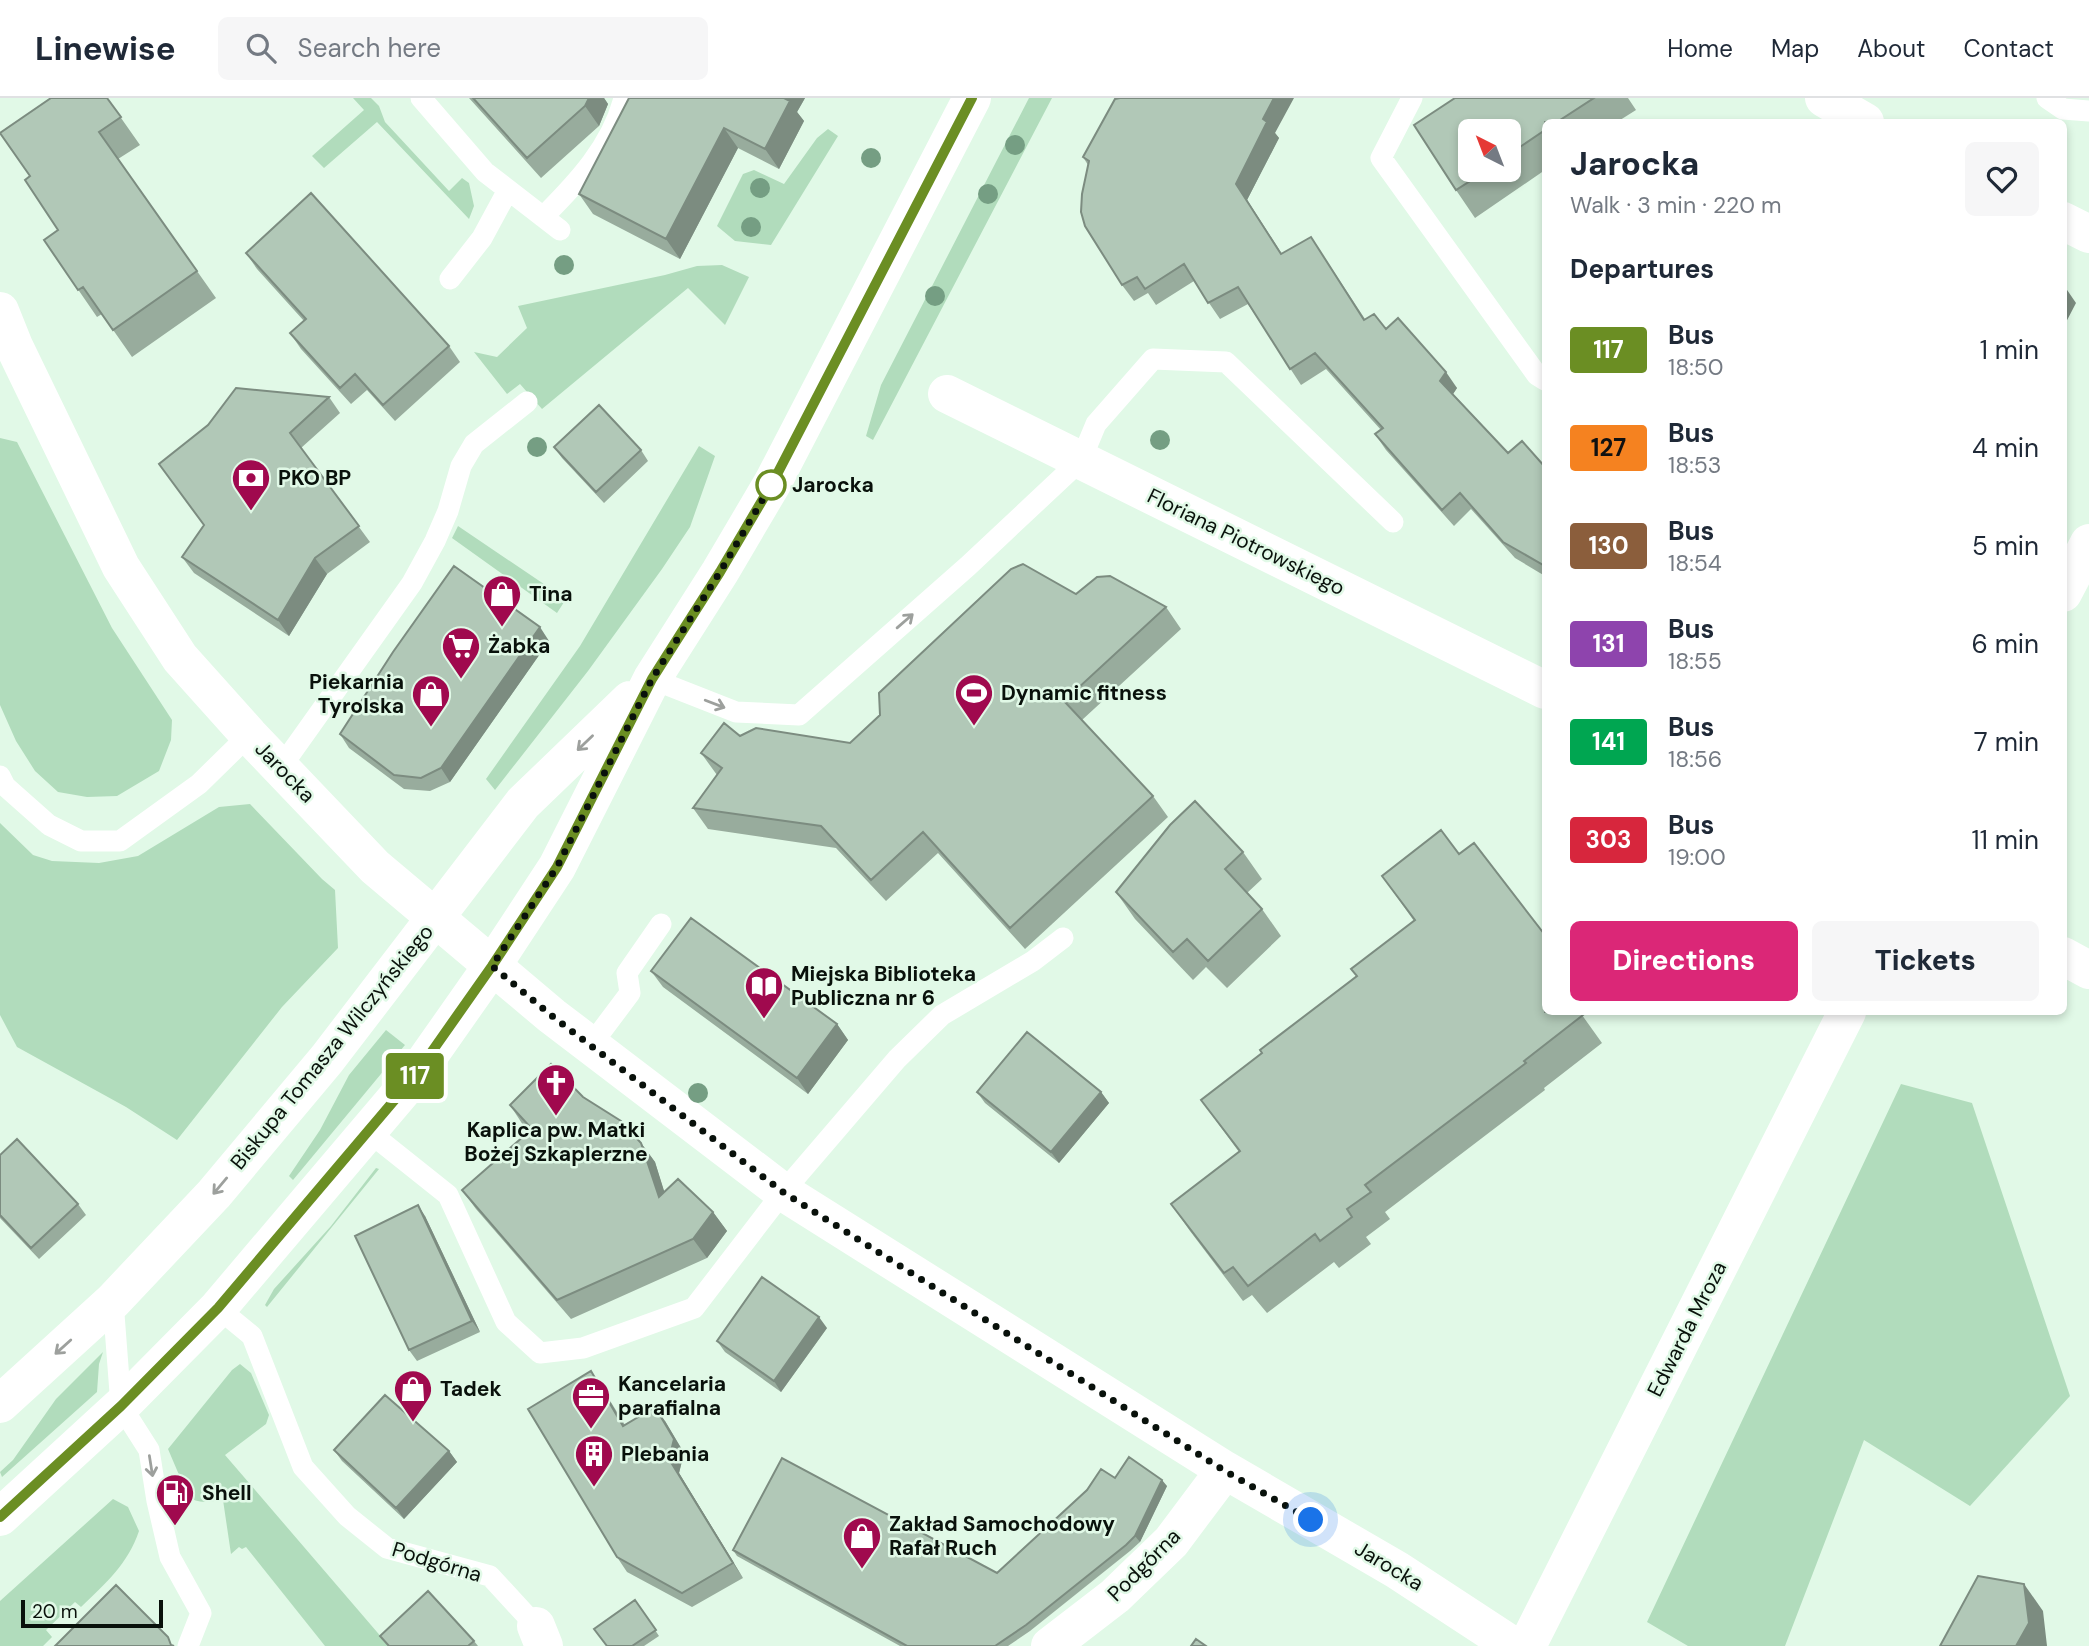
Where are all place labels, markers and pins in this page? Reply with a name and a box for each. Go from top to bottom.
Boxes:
bank icon: PKO BP [230,457,272,512]
place label: PKO BP [278,464,351,492]
marker: Jarocka [756,470,786,500]
place label: Jarocka [792,471,874,499]
shop icon: Tina [481,573,523,628]
place label: Tina [529,580,573,608]
supermarket icon: Żabka [440,625,482,680]
place label: Żabka [488,632,550,660]
place label: Piekarnia Tyrolska [309,668,404,720]
sports icon: Dynamic fitness [953,672,995,727]
shop icon: Piekarnia Tyrolska [410,673,452,728]
place label: Dynamic fitness [1001,679,1167,707]
place label: Miejska Biblioteka Publiczna nr 6 [791,960,976,1012]
library icon: Miejska Biblioteka Publiczna nr 6 [743,965,785,1020]
church icon: Kaplica pw. Matki Bożej Szkaplerzne [535,1062,577,1117]
place label: Kaplica pw. Matki Bożej Szkaplerzne [464,1116,648,1168]
shop icon: Tadek [392,1368,434,1423]
place label: Kancelaria parafialna [618,1370,726,1422]
place label: Tadek [440,1375,502,1403]
office icon: Kancelaria parafialna [570,1375,612,1430]
building icon: Plebania [573,1433,615,1488]
place label: Plebania [621,1440,709,1468]
fuel station icon: Shell [154,1472,196,1527]
place label: Shell [202,1479,252,1507]
place label: Zakład Samochodowy Rafał Ruch [889,1510,1115,1562]
shop icon: Zakład Samochodowy Rafał Ruch [841,1515,883,1570]

